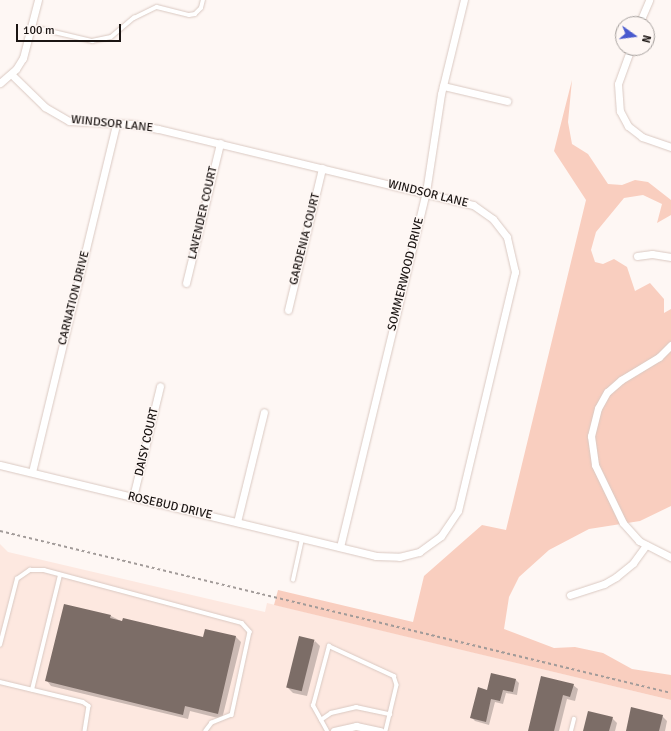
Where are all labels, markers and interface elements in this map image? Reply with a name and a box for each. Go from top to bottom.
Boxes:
scale bar [18,16,123,42]
north arrow [615,16,655,56]
text: 100 m [23,23,55,38]
text: N [639,33,653,44]
street label: WINDSOR LANE [70,113,154,135]
street label: LAVENDER COURT [185,165,221,261]
street label: WINDSOR LANE [386,177,470,211]
street label: GARDENIA COURT [287,191,323,287]
street label: SOMMERWOOD DRIVE [385,216,427,332]
street label: CARNATION DRIVE [55,249,93,347]
street label: DAISY COURT [132,406,162,478]
street label: ROSEBUD DRIVE [126,489,214,523]

